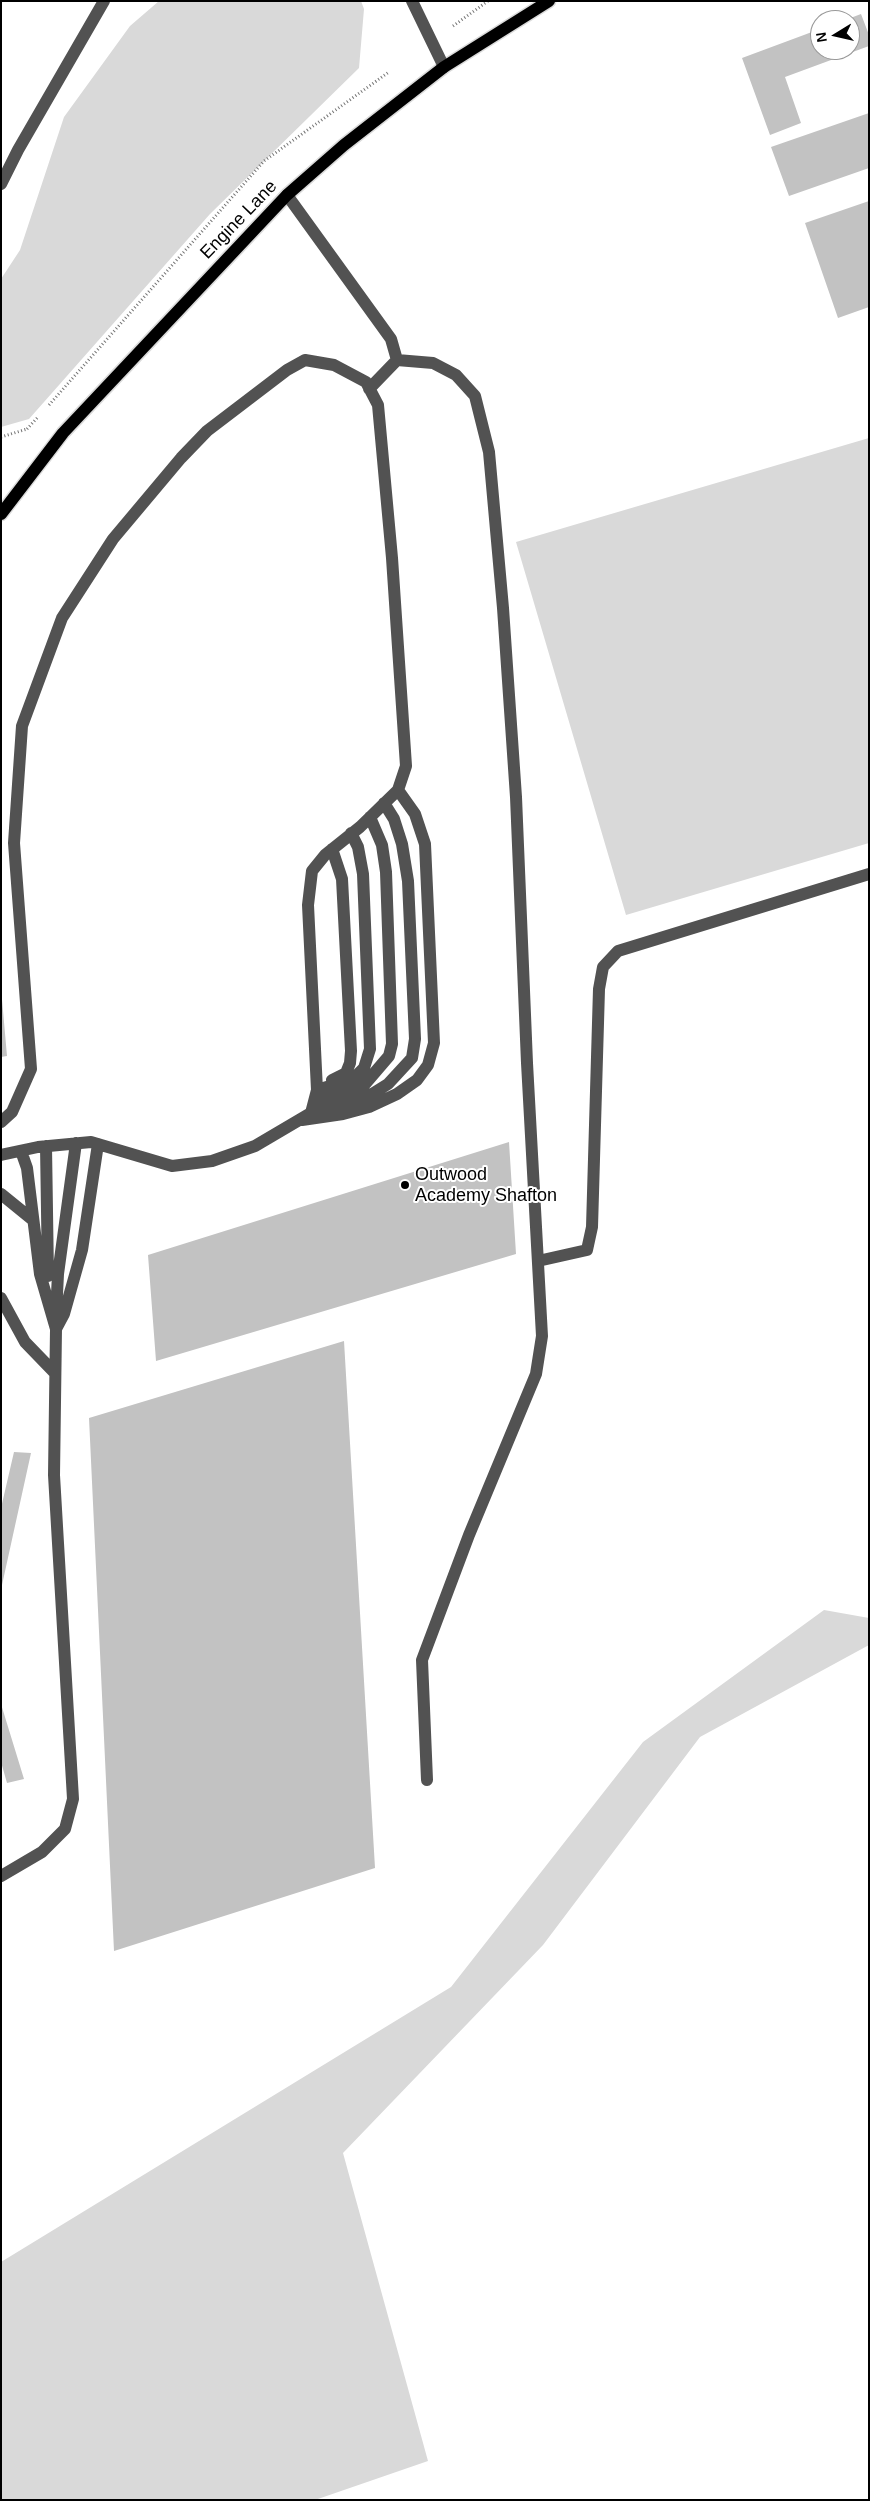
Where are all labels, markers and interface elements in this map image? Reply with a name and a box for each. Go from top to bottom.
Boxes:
north arrow [810,10,860,60]
text: N [812,31,830,43]
street label: Engine Lane [196,176,282,264]
place label: Outwood Academy Shafton [415,1164,557,1206]
marker: Outwood Academy Shafton [399,1179,411,1191]

